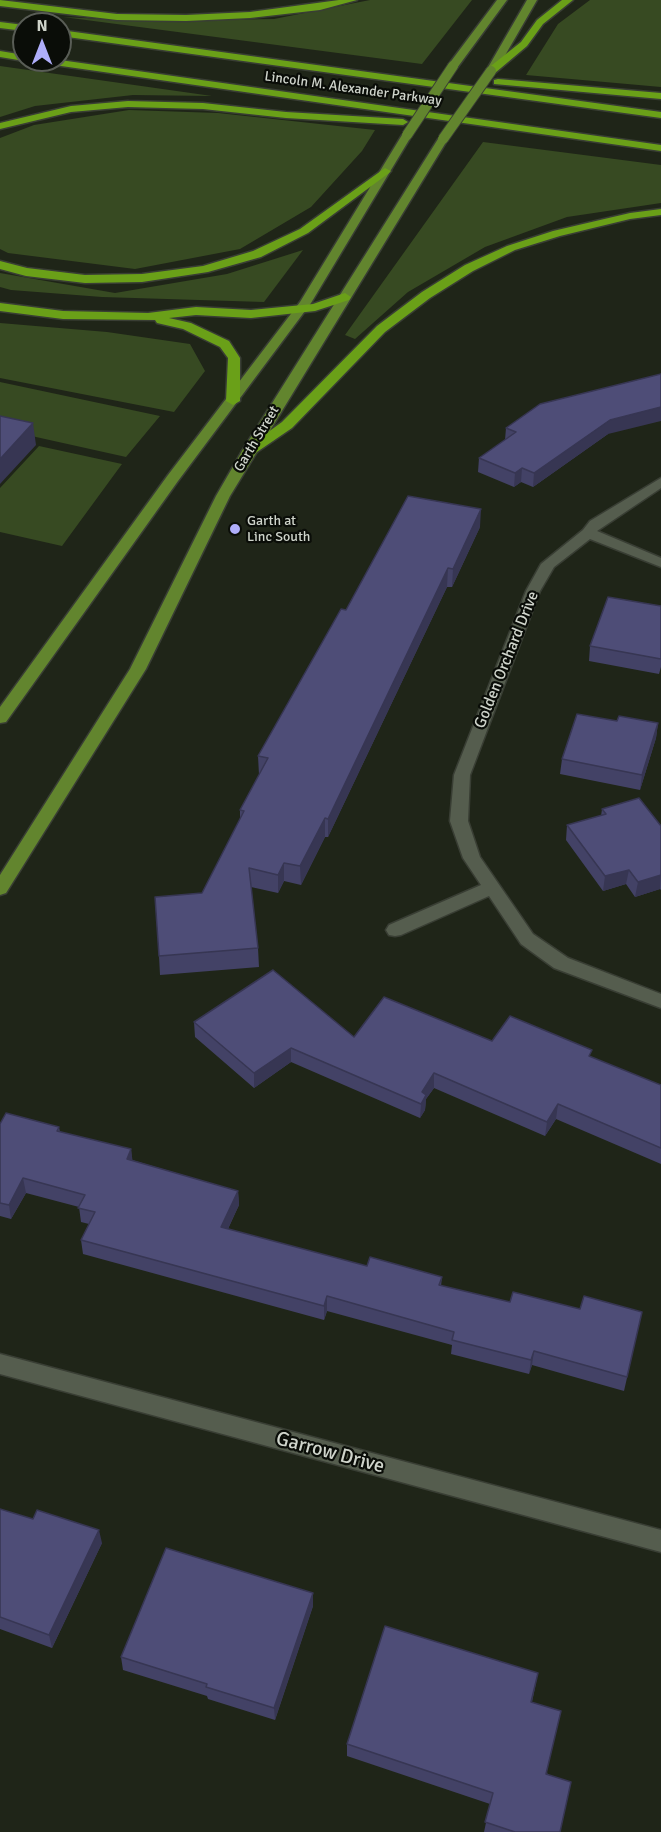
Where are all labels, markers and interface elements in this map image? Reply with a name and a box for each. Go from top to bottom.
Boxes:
north arrow [12,12,72,72]
text: N [36,16,48,36]
street label: Lincoln M. Alexander Parkway [263,68,443,110]
street label: Garth Street [231,403,283,475]
place label: Garth at Linc South [247,513,310,546]
marker: Garth at Linc South [228,522,242,536]
street label: Golden Orchard Drive [471,589,543,731]
street label: Garrow Drive [273,1427,387,1479]

